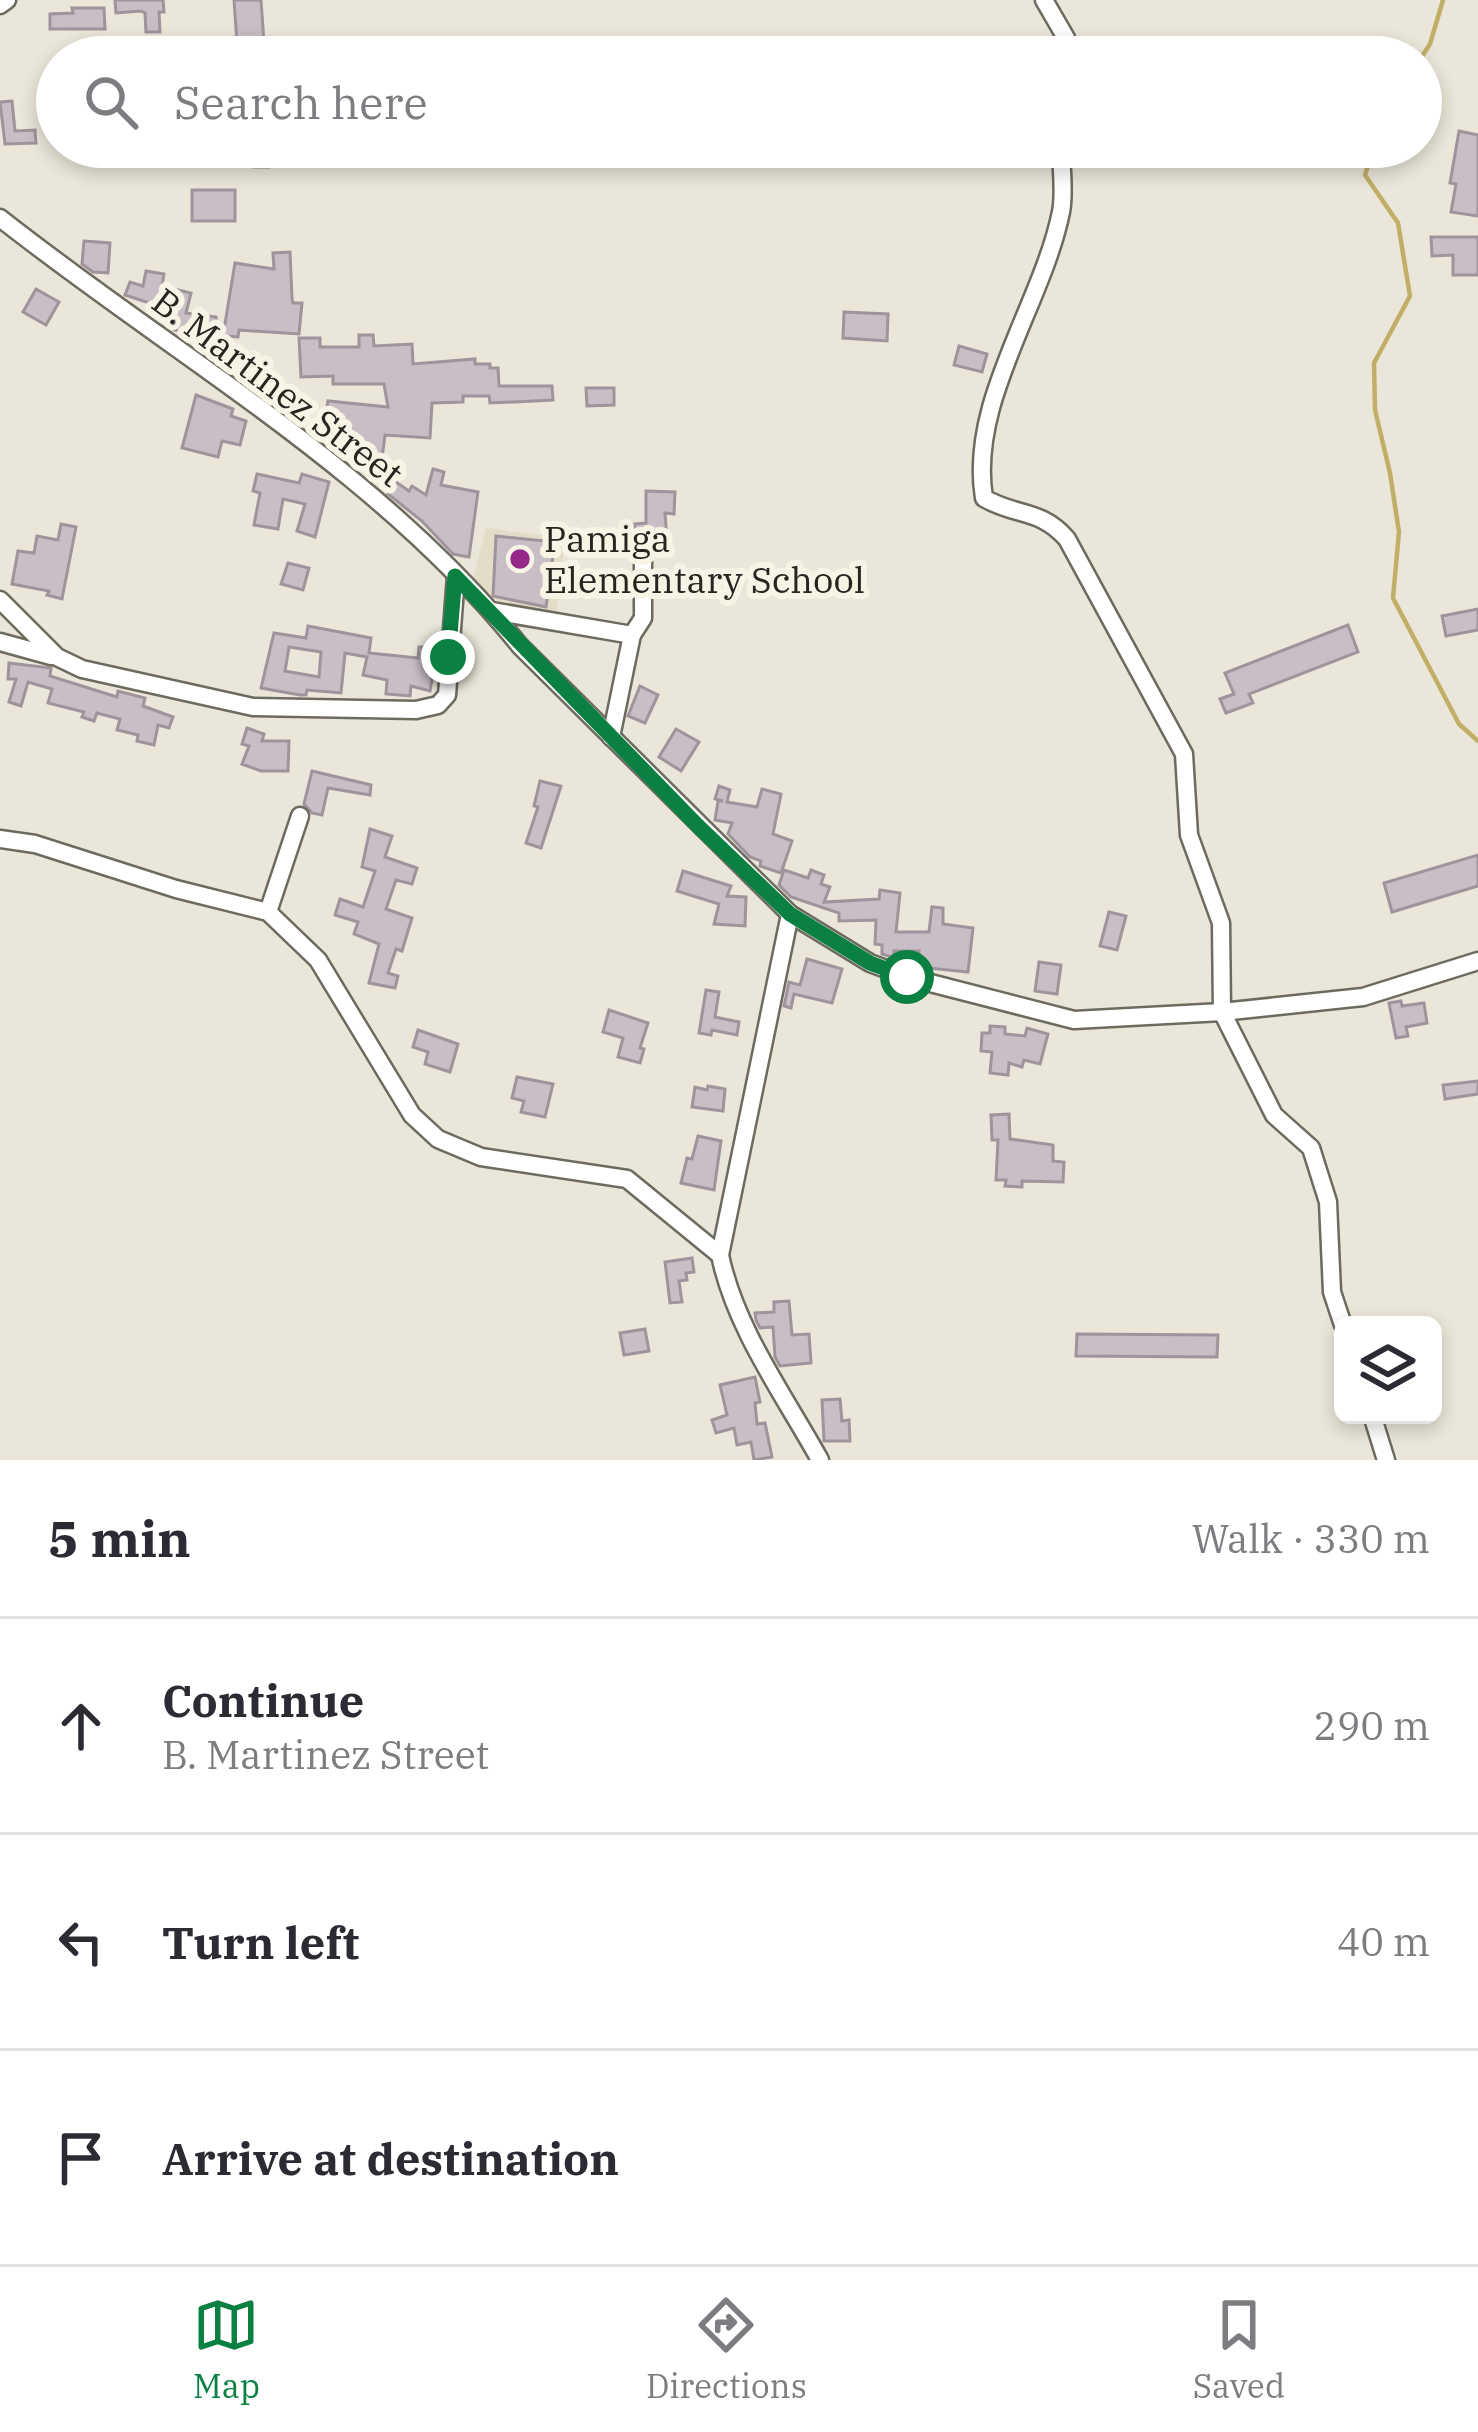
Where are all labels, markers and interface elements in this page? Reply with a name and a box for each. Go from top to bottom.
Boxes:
search box [36,36,1442,168]
icon: search [78,69,144,135]
text: Search here [174,73,428,131]
street label: B. Martinez Street [143,277,413,497]
place label: Pamiga Elementary School [544,515,865,603]
marker: Pamiga Elementary School [507,546,533,572]
route end [421,630,475,684]
route start [880,950,934,1004]
map controls [1334,1316,1442,1424]
button: layers [1334,1316,1442,1424]
text: 5 min [48,1505,191,1571]
text: Walk · 330 m [1192,1513,1430,1564]
text: Continue [162,1671,364,1729]
icon: ahead [48,1693,114,1759]
text: 290 m [1314,1700,1430,1751]
text: B. Martinez Street [162,1729,489,1780]
icon: left [48,1909,114,1975]
text: Turn left [162,1913,359,1971]
text: 40 m [1337,1916,1430,1967]
icon: arrive [48,2125,114,2191]
text: Arrive at destination [162,2129,619,2187]
tab: Map [193,2292,260,2407]
tab: Directions [646,2292,807,2407]
tab: Saved [1193,2292,1285,2407]

